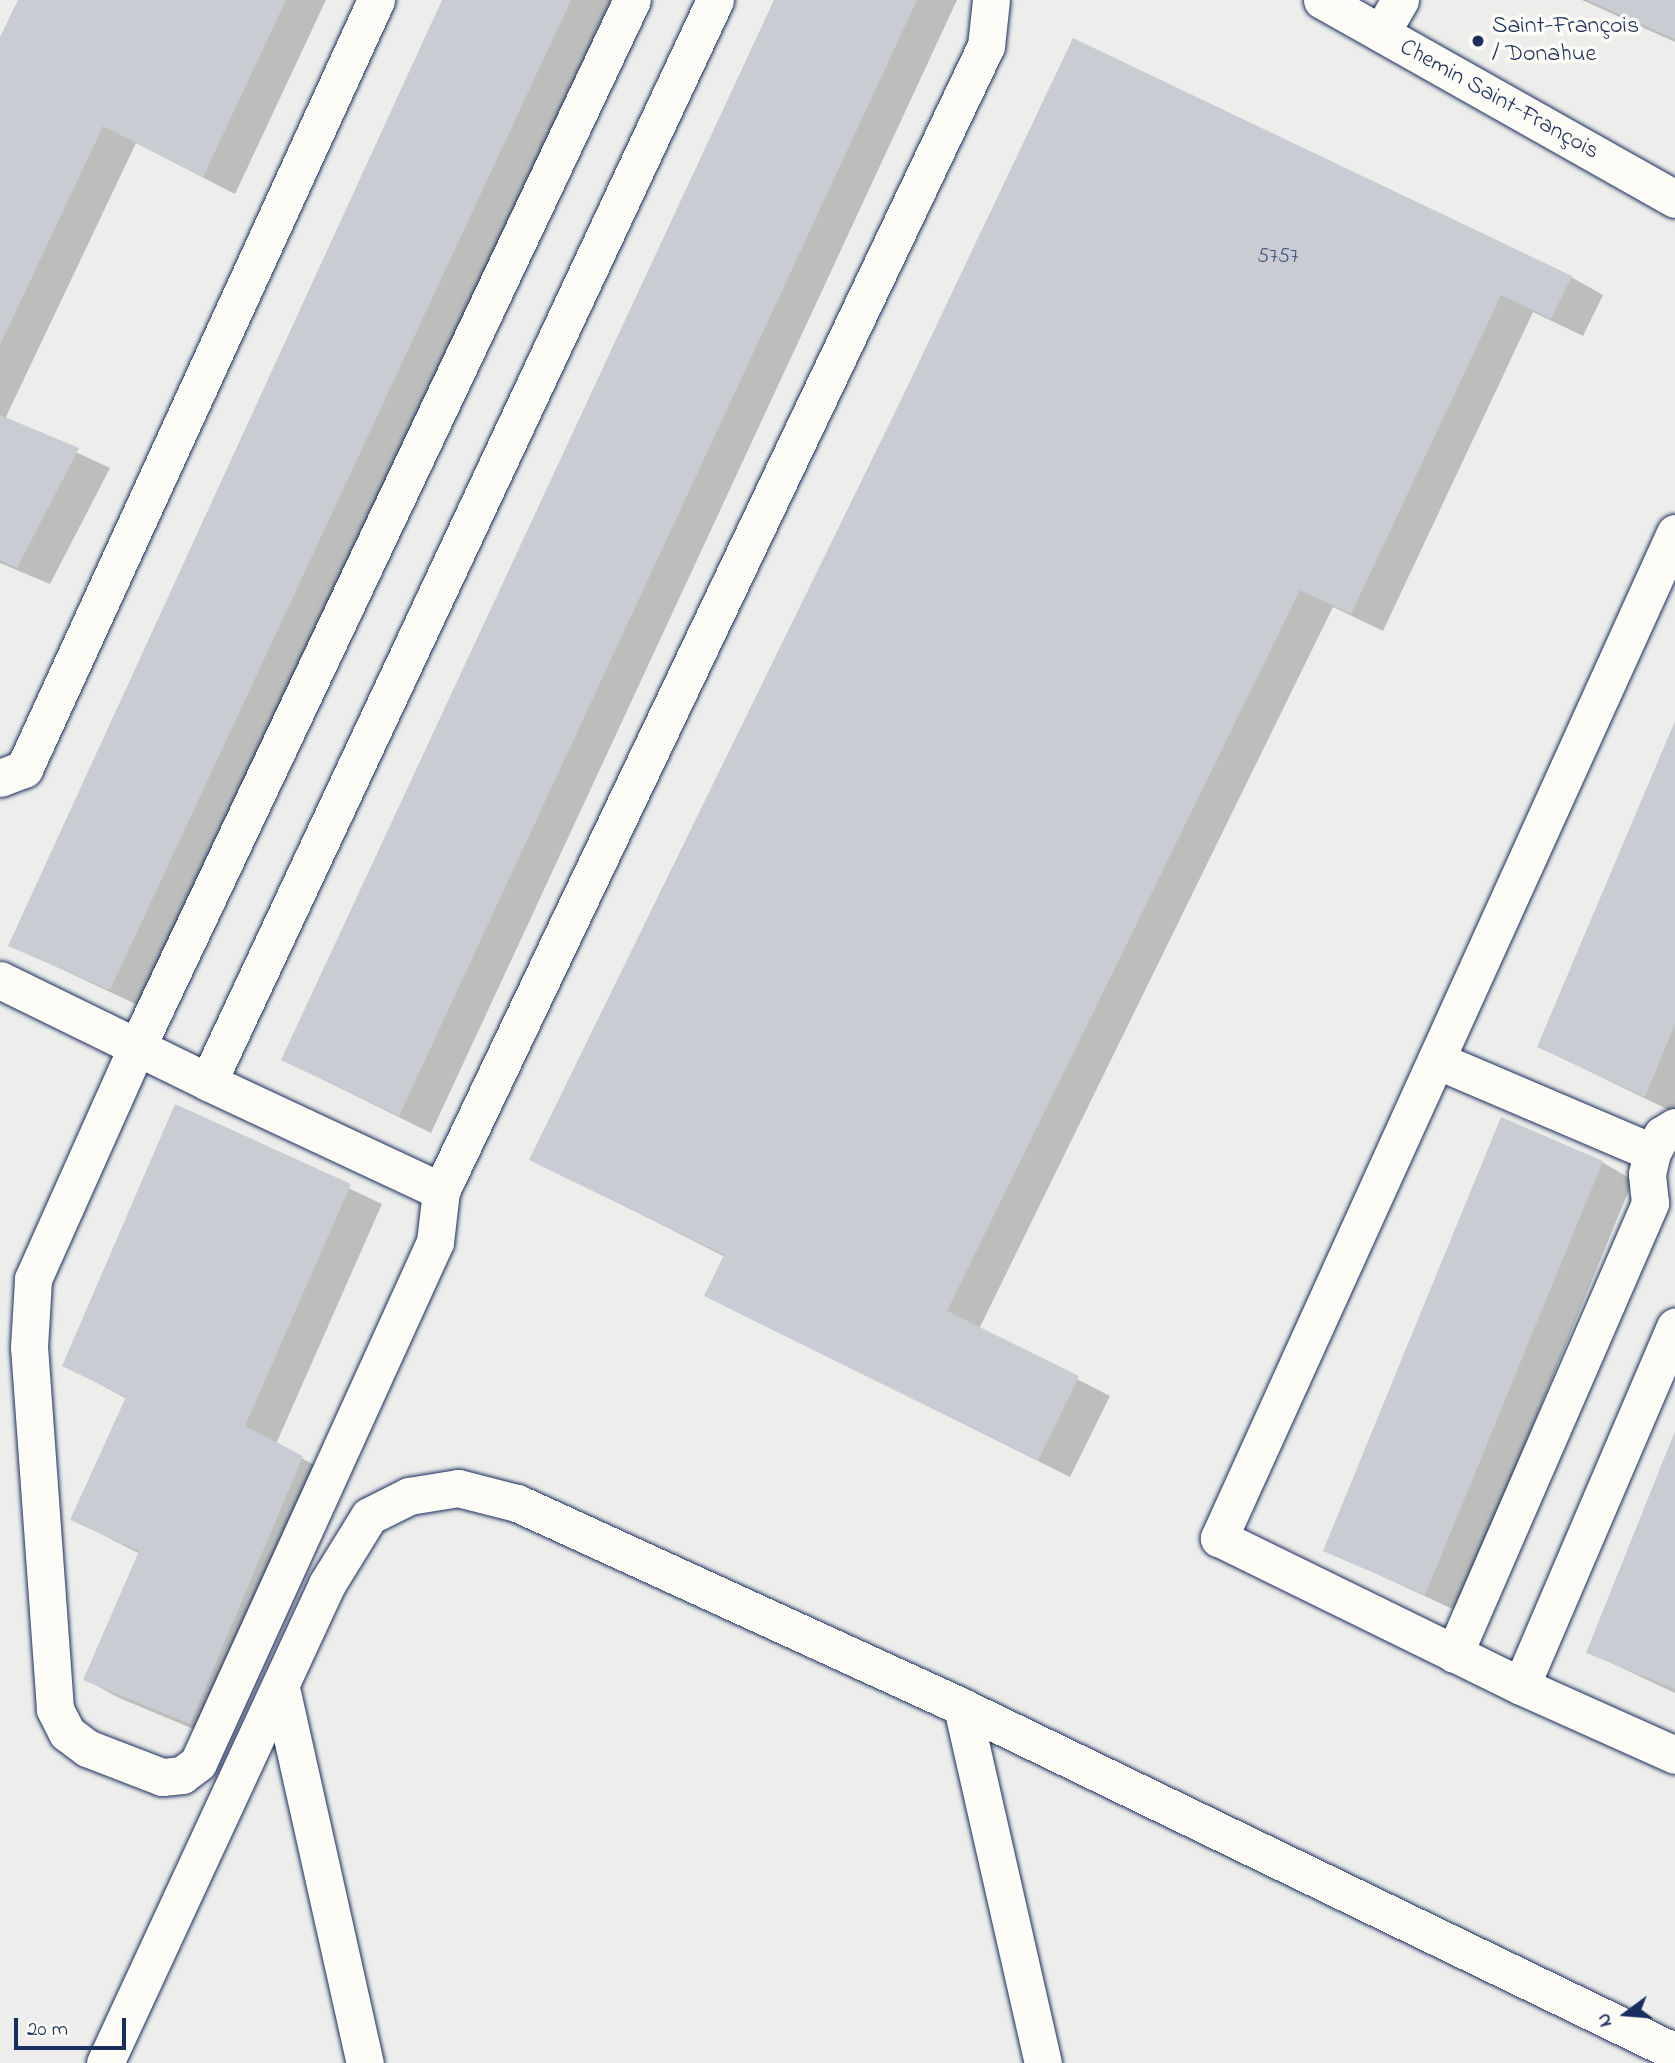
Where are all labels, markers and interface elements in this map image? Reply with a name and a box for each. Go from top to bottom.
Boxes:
place label: Saint-François / Donahue [1492,13,1639,69]
street label: Chemin Saint-François [1394,33,1604,167]
marker: Saint-François / Donahue [1470,33,1486,49]
house number: 5757 [1257,244,1299,270]
north arrow [1591,1979,1661,2049]
scale bar [18,2004,130,2048]
text: N [1591,2010,1620,2030]
text: 20 m [27,2015,68,2045]

